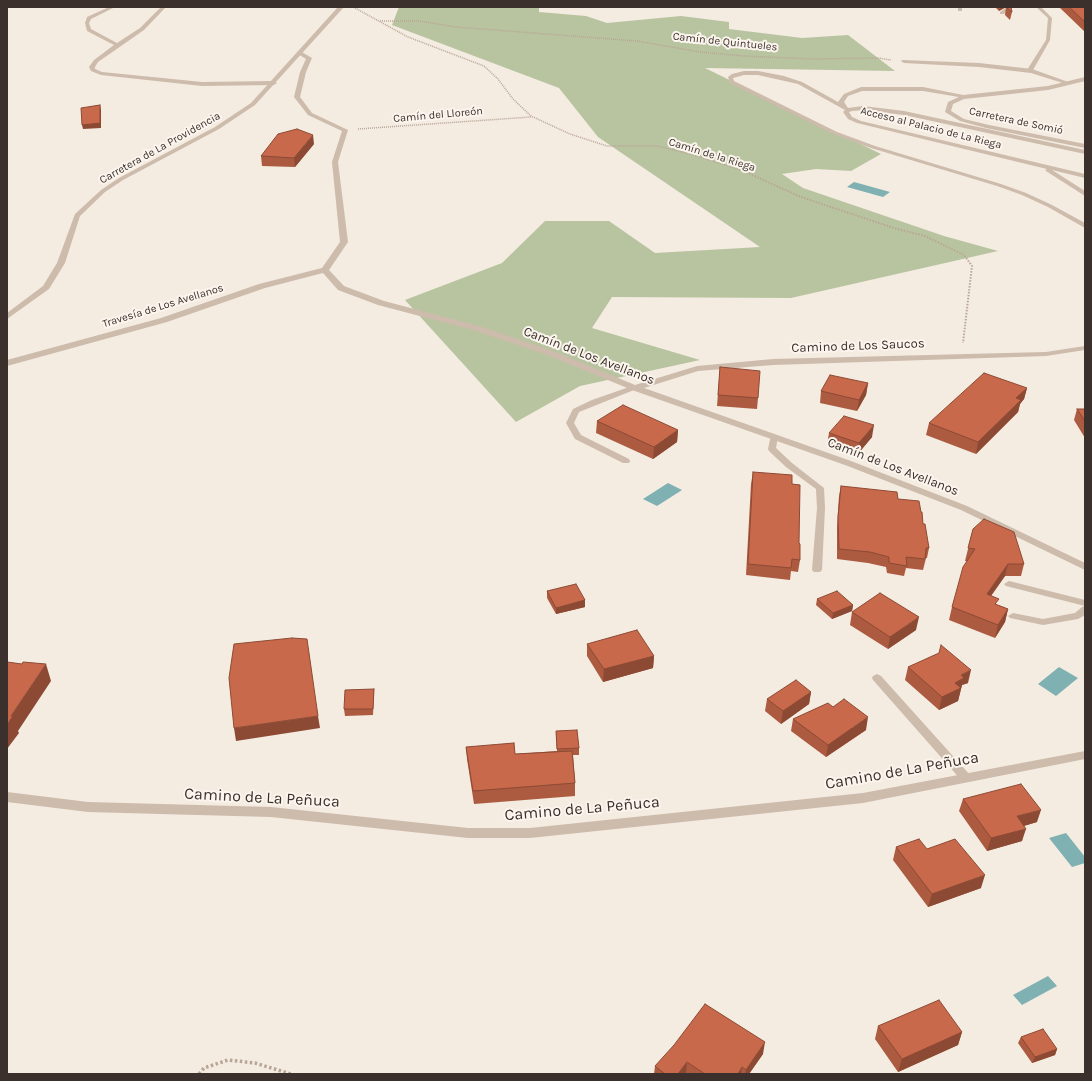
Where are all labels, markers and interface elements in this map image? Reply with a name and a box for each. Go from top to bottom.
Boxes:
street label: Camín de Quintueles [672,30,778,54]
street label: Acceso al Palacio de La Riega [859,104,1003,152]
street label: Camín del Lloreón [393,105,483,125]
street label: Carretera de Somió [968,105,1064,137]
street label: Carretera de La Providencia [97,109,223,187]
street label: Camín de la Riega [667,136,757,174]
street label: Travesía de Los Avellanos [101,281,225,331]
street label: Camín de Los Avellanos [521,324,657,388]
street label: Camino de Los Saucos [791,336,925,356]
street label: Camín de Los Avellanos [825,435,961,499]
street label: Camino de La Peñuca [824,748,980,794]
street label: Camino de La Peñuca [184,784,340,812]
street label: Camino de La Peñuca [504,793,660,825]

